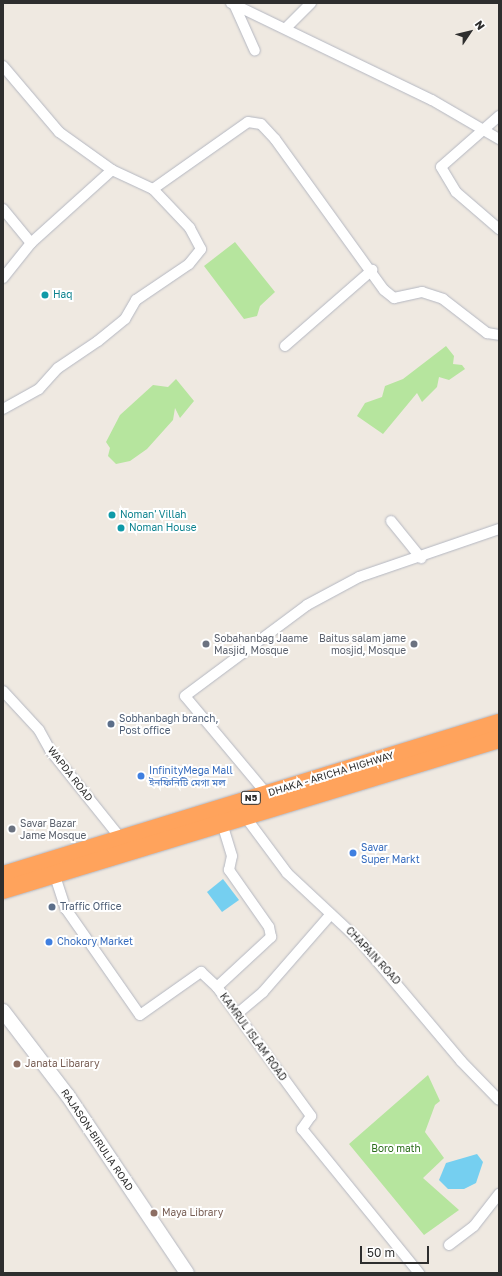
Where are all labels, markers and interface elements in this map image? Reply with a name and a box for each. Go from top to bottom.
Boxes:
north arrow [450,12,490,52]
text: N [473,18,488,32]
place label: Haq [53,289,72,301]
marker: Haq [40,290,50,300]
place label: Noman' Villah [120,509,186,521]
marker: Noman' Villah [107,510,117,520]
place label: Noman House [129,522,196,534]
marker: Noman House [116,523,126,533]
place label: Sobahanbag Jaame Masjid, Mosque [214,632,308,656]
place label: Baitus salam jame mosjid, Mosque [319,632,406,656]
marker: Sobahanbag Jaame Masjid, Mosque [201,639,211,649]
marker: Baitus salam jame mosjid, Mosque [409,639,419,649]
place label: Sobhanbagh branch, Post office [119,712,218,736]
marker: Sobhanbagh branch, Post office [106,719,116,729]
street label: WAPDA ROAD [45,744,95,804]
street label: DHAKA - ARICHA HIGHWAY [267,749,395,799]
place label: InfinityMega Mall ইনফিনিটি মেগা মল [149,764,233,788]
marker: InfinityMega Mall ইনফিনিটি মেগা মল [136,771,146,781]
road number: N5 [240,791,262,805]
place label: Savar Bazar Jame Mosque [20,817,86,840]
marker: Savar Bazar Jame Mosque [7,824,17,834]
place label: Savar Super Markt [361,841,420,864]
marker: Savar Super Markt [348,848,358,858]
place label: Traffic Office [60,901,122,913]
marker: Traffic Office [47,902,57,912]
street label: CHAPAIN ROAD [343,925,403,987]
place label: Chokory Market [57,936,133,948]
marker: Chokory Market [44,937,54,947]
street label: KAMRUL ISLAM ROAD [217,991,289,1083]
place label: Janata Libarary [25,1058,99,1070]
marker: Janata Libarary [12,1059,22,1069]
street label: RAJASON-BIRULIA ROAD [58,1087,136,1193]
park label: Boro math [371,1143,421,1155]
place label: Maya Library [162,1207,223,1219]
marker: Maya Library [149,1208,159,1218]
scale bar [362,1238,431,1264]
text: 50 m [367,1245,395,1260]

